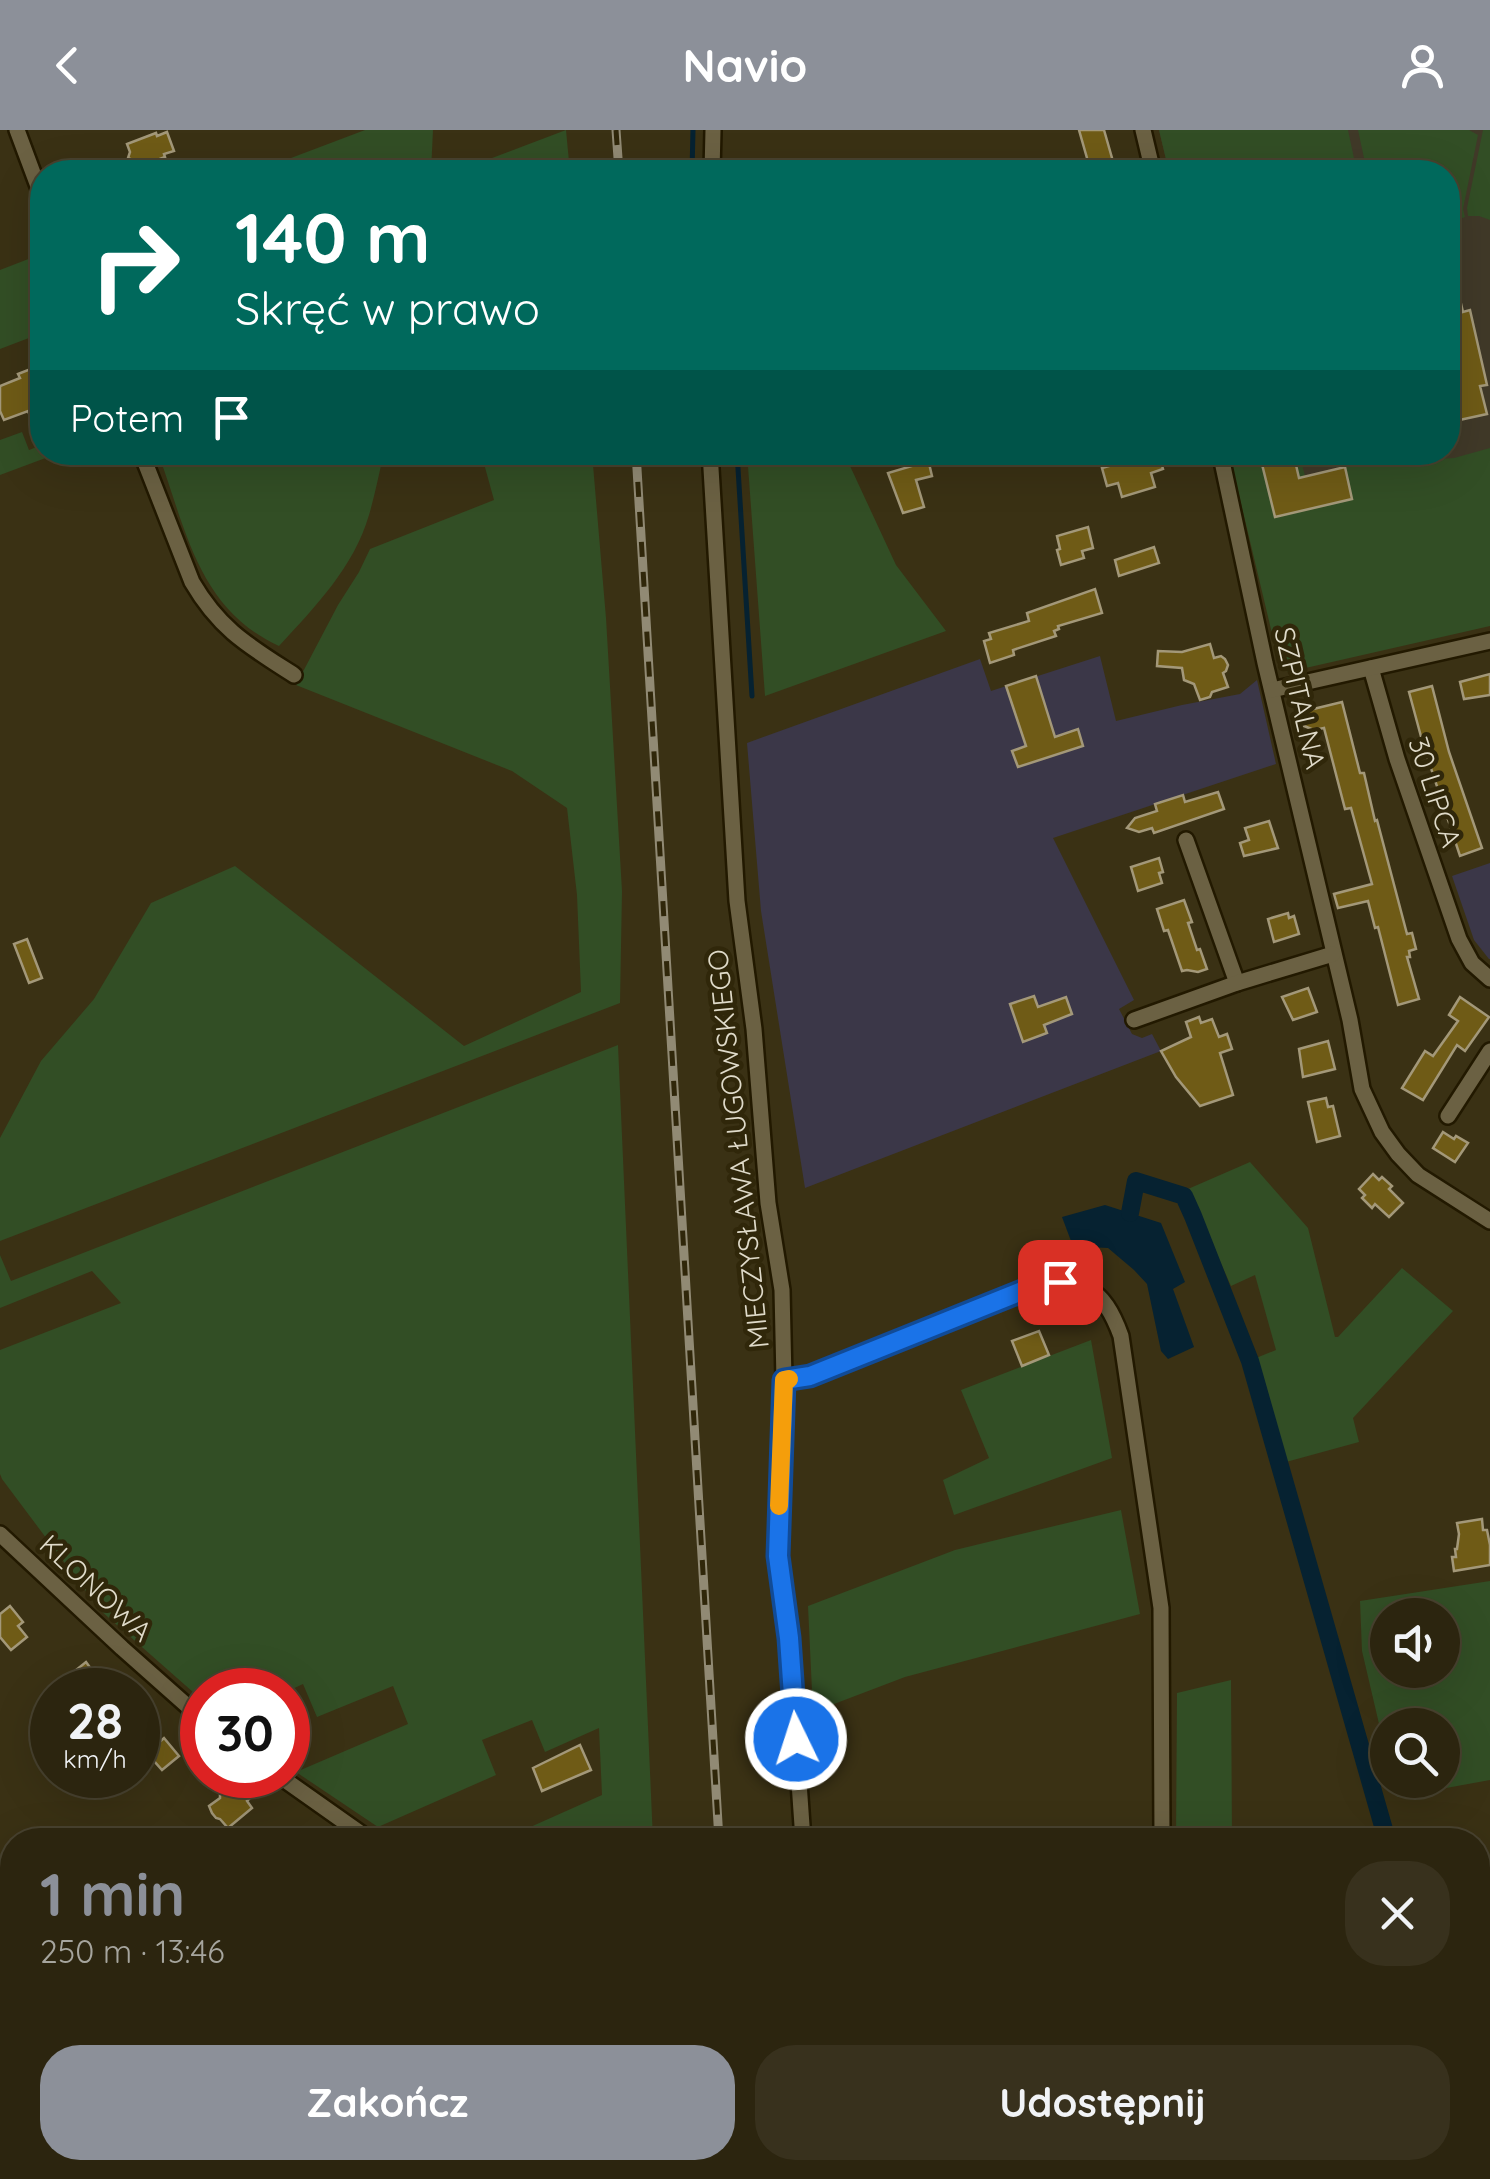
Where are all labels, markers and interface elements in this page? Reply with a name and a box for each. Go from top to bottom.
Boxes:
text: Navio [683,37,807,93]
icon: back [40,38,95,93]
icon: person [1395,38,1450,93]
text: 140 m [235,193,431,281]
icon: right [70,200,200,330]
text: Skręć w prawo [235,280,540,336]
icon: arrive [204,390,259,445]
text: Potem [70,394,184,442]
street label: SZPITALNA [1267,624,1334,772]
street label: 30 LIPCA [1401,732,1470,851]
street label: MIECZYSŁAWA ŁUGOWSKIEGO [699,948,776,1350]
pin [1018,1240,1103,1325]
icon: arrive [1033,1255,1088,1310]
street label: KLONOWA [33,1527,160,1649]
map controls [1370,1598,1460,1798]
button: sound [1370,1598,1460,1688]
speed limit sign: 30 [180,1668,310,1798]
position arrow [744,1687,848,1791]
text: 28 [67,1689,123,1752]
button: search [1370,1708,1460,1798]
text: km/h [63,1743,127,1774]
text: 1 min [40,1856,185,1931]
button: close [1345,1861,1450,1966]
text: 250 m · 13:46 [40,1931,225,1971]
button: Zakończ [40,2045,735,2160]
button: Udostępnij [755,2045,1450,2160]

